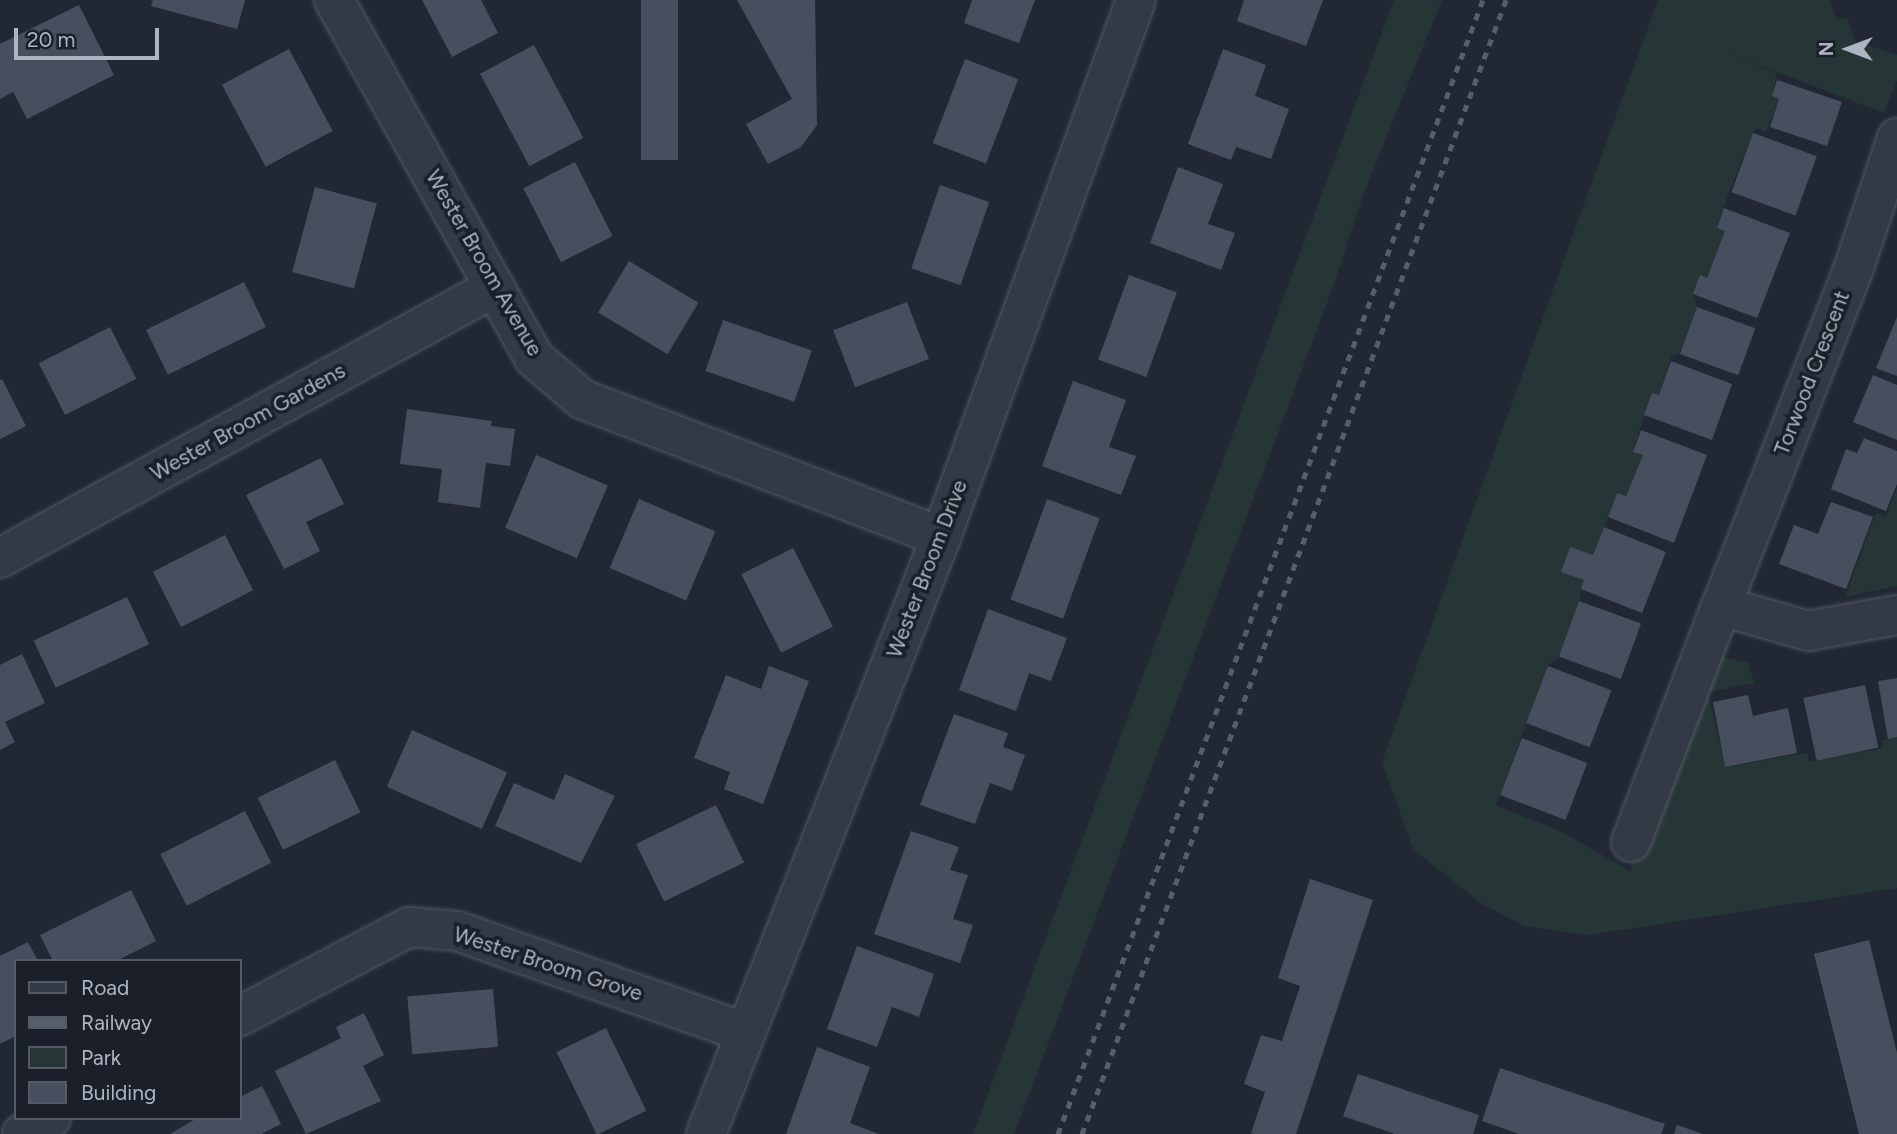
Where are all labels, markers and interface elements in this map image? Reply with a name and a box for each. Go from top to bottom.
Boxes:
scale bar [18,14,163,58]
north arrow [1813,14,1883,84]
text: 20 m [27,27,75,52]
text: N [1815,42,1838,56]
street label: Wester Broom Avenue [420,166,548,360]
street label: Torwood Crescent [1769,287,1855,459]
street label: Wester Broom Gardens [146,358,350,486]
street label: Wester Broom Drive [882,477,972,661]
street label: Wester Broom Grove [451,922,645,1006]
legend [14,959,242,1120]
text: Road [81,975,129,1000]
text: Railway [81,1010,152,1035]
text: Park [81,1045,121,1070]
text: Building [81,1080,156,1105]

